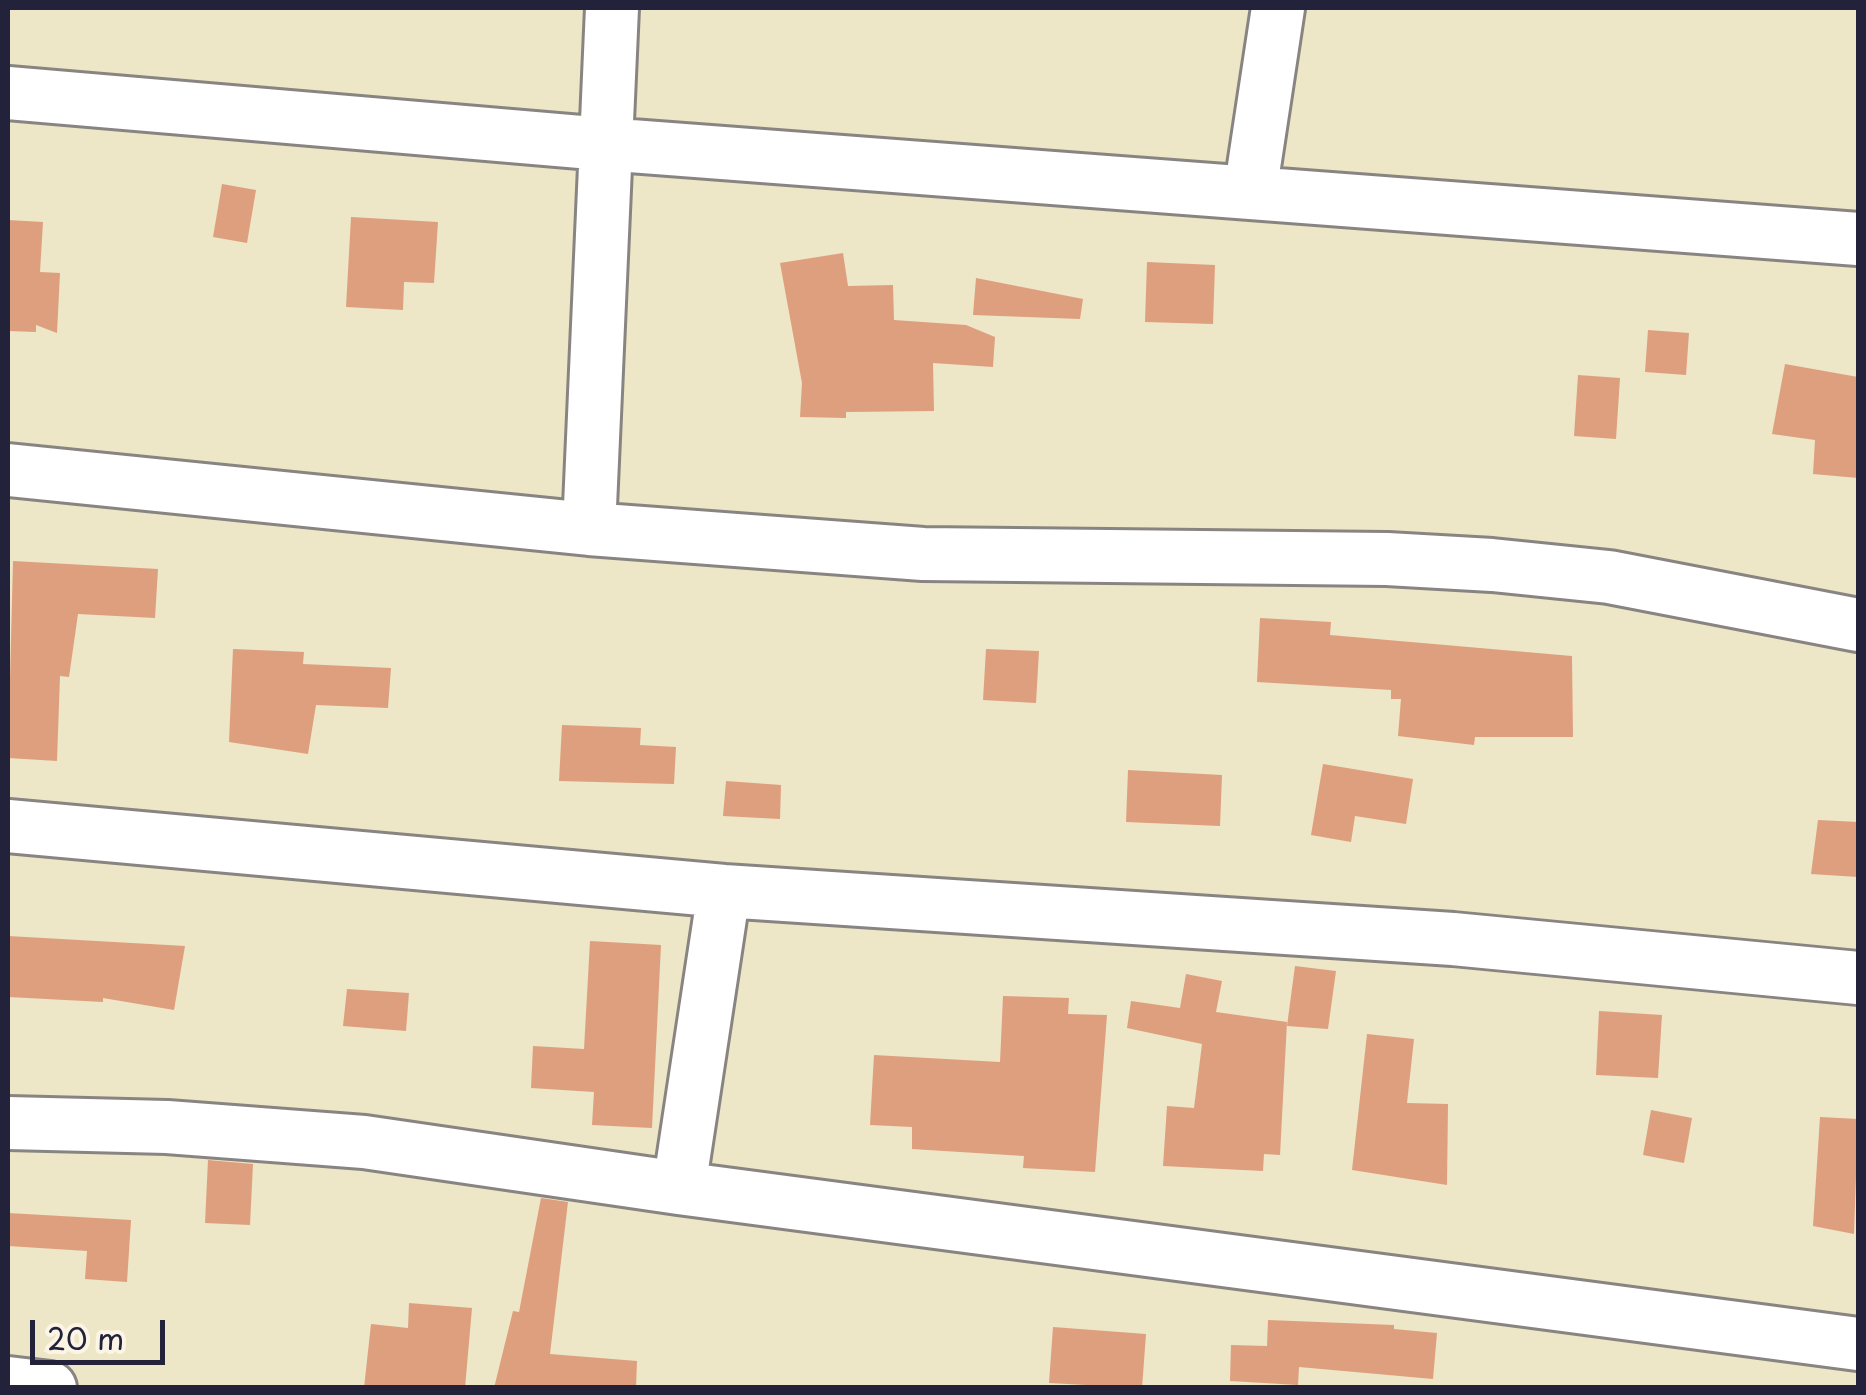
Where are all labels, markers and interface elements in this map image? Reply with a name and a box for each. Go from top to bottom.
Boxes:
scale bar [35,1300,170,1362]
text: 20 m [47,1315,124,1360]

